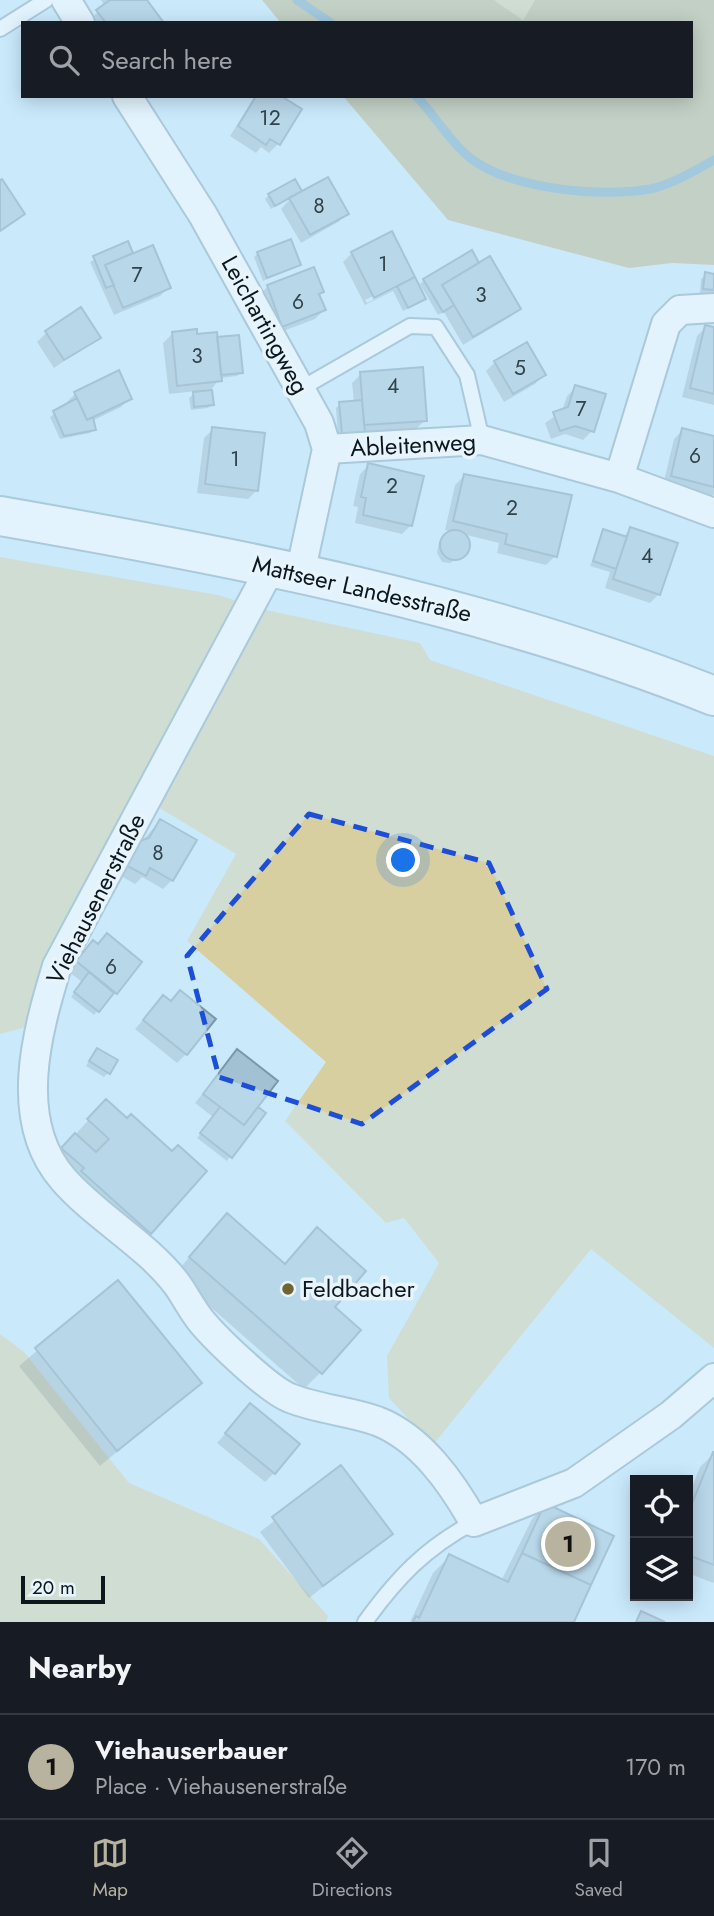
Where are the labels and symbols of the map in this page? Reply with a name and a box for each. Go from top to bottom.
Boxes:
house number: 12 [259,103,281,133]
house number: 8 [313,191,325,221]
street label: Leichartingweg [213,249,318,400]
house number: 1 [378,249,388,279]
house number: 7 [131,260,143,290]
house number: 3 [475,280,487,310]
house number: 6 [292,287,304,317]
house number: 3 [191,341,203,371]
house number: 5 [514,353,526,383]
house number: 4 [387,371,399,401]
house number: 7 [575,394,587,424]
street label: Ableitenweg [349,424,477,465]
house number: 6 [689,441,701,471]
house number: 1 [230,444,240,474]
house number: 2 [386,471,398,501]
house number: 2 [506,493,518,523]
house number: 4 [641,541,653,571]
street label: Mattseer Landesstraße [249,546,475,631]
street label: Viehausenerstraße [37,807,154,990]
house number: 8 [152,838,164,868]
your location [386,843,420,877]
house number: 6 [105,952,117,982]
place label: Feldbacher [302,1271,415,1306]
marker: Feldbacher [280,1281,296,1297]
pin: 1 [545,1518,591,1570]
scale bar [21,1573,105,1605]

